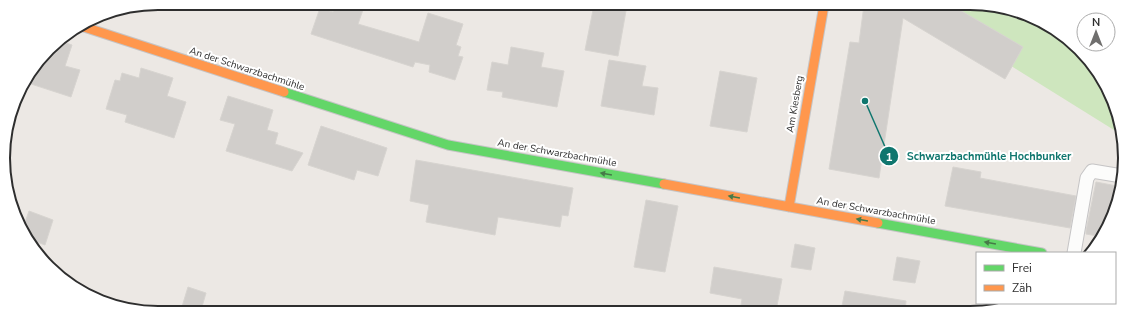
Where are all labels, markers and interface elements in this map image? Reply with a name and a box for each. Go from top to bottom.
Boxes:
north arrow [1076,12,1116,52]
text: N [1092,15,1100,30]
street label: An der Schwarzbachmühle [187,44,307,94]
street label: Am Kiesberg [783,74,807,134]
street label: An der Schwarzbachmühle [496,136,618,170]
callout: Schwarzbachmühle Hochbunker [879,145,1079,168]
text: 1 [885,149,893,165]
text: Schwarzbachmühle Hochbunker [907,149,1072,164]
one-way arrow [600,170,612,176]
one-way arrow [728,193,740,199]
street label: An der Schwarzbachmühle [815,194,937,228]
one-way arrow [856,217,868,223]
one-way arrow [984,240,996,246]
legend [976,252,1116,304]
text: Frei [1012,260,1032,276]
text: Zäh [1012,280,1032,296]

